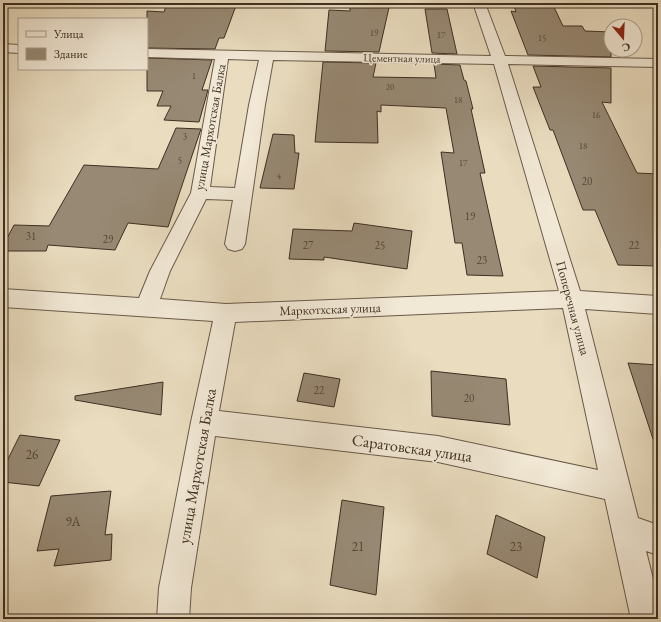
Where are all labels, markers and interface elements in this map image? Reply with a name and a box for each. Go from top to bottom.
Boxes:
legend [18,18,148,70]
north arrow [603,18,643,58]
text: Улица [53,26,84,42]
house number: 19 [370,27,379,39]
house number: 17 [437,29,446,41]
house number: 15 [538,32,546,44]
text: С [620,40,632,55]
text: Здание [54,46,88,62]
street label: Цементная улица [363,50,441,66]
street label: улица Мархотская Балка [191,62,230,191]
house number: 1 [192,70,196,82]
house number: 20 [386,81,395,93]
house number: 18 [454,94,462,106]
house number: 16 [592,109,601,121]
house number: 3 [183,130,187,142]
house number: 18 [579,140,587,152]
house number: 5 [178,154,182,166]
house number: 17 [459,157,468,169]
house number: 4 [277,170,282,182]
house number: 20 [582,174,592,188]
house number: 19 [465,209,476,223]
house number: 31 [26,229,36,243]
house number: 29 [103,232,114,246]
house number: 27 [303,238,314,252]
house number: 25 [375,238,385,252]
house number: 22 [629,238,640,252]
house number: 23 [477,253,487,267]
street label: Поперечная улица [552,259,594,358]
street label: Маркотхская улица [279,299,382,319]
house number: 22 [314,383,325,397]
street label: улица Мархотская Балка [173,386,221,545]
house number: 20 [464,391,474,405]
street label: Саратовская улица [351,429,474,467]
house number: 26 [26,446,38,463]
house number: 9А [65,513,82,530]
house number: 21 [352,538,364,555]
house number: 23 [510,538,522,555]

